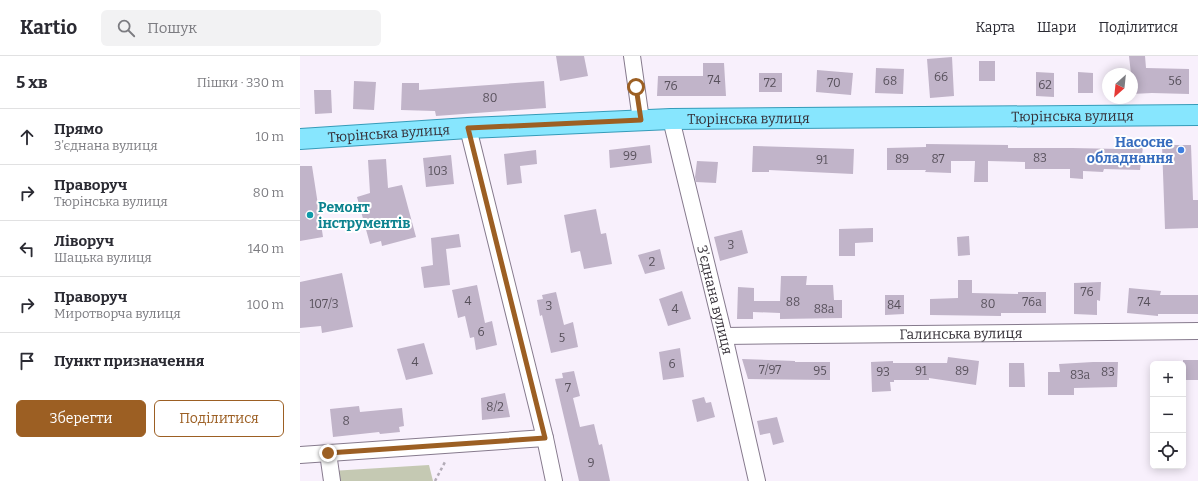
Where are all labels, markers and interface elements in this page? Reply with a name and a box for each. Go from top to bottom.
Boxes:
search box [101,10,381,46]
text: Kartio [20,16,77,39]
icon: search [115,17,137,39]
text: Пошук [147,19,197,37]
text: Карта [976,19,1015,36]
text: Шари [1037,19,1076,36]
text: Поділитися [1098,19,1178,36]
north arrow [1102,68,1138,104]
house number: 66 [934,70,948,84]
text: 5 хв [16,72,48,93]
house number: 74 [708,73,720,87]
house number: 68 [883,74,897,88]
house number: 56 [1168,74,1182,88]
text: Пішки · 330 m [197,75,284,90]
house number: 72 [764,76,776,90]
house number: 70 [827,76,841,90]
route start [627,78,645,96]
house number: 62 [1038,78,1052,92]
house number: 76 [665,79,677,93]
house number: 80 [483,91,497,105]
street label: Тюрінська вулиця [1011,107,1134,125]
street label: Тюрінська вулиця [687,110,810,128]
text: Прямо [54,120,103,138]
street label: Тюрінська вулиця [327,121,451,146]
icon: ahead [16,126,38,148]
text: 10 m [255,129,284,144]
place label: Насосне обладнання [1087,134,1173,167]
text: З’єднана вулиця [54,138,158,153]
marker: Насосне обладнання [1176,145,1186,155]
house number: 99 [623,149,637,163]
house number: 83 [1033,151,1047,165]
house number: 89 [895,152,909,166]
house number: 87 [931,152,945,166]
house number: 91 [816,153,828,167]
house number: 103 [428,164,448,178]
text: Праворуч [54,176,127,194]
icon: right [16,182,38,204]
text: 80 m [253,185,284,200]
text: Тюрінська вулиця [54,194,168,209]
place label: Ремонт інструментів [318,199,410,232]
marker: Ремонт інструментів [305,210,315,220]
text: Ліворуч [54,232,114,250]
icon: left [16,238,38,260]
house number: 3 [728,238,735,252]
text: 140 m [248,241,284,256]
street label: З’єднана вулиця [693,243,736,356]
text: Шацька вулиця [54,250,152,265]
house number: 2 [649,255,655,269]
house number: 76 [1081,285,1093,299]
text: Праворуч [54,288,127,306]
icon: right [16,294,38,316]
house number: 4 [464,294,472,308]
house number: 88 [786,295,800,309]
house number: 76а [1022,295,1042,309]
house number: 74 [1138,295,1150,309]
text: 100 m [247,297,284,312]
house number: 107/3 [309,297,339,311]
house number: 80 [981,297,995,311]
house number: 84 [887,298,901,312]
house number: 3 [546,299,553,313]
house number: 4 [671,302,679,316]
house number: 88а [814,302,835,316]
text: Миротворча вулиця [54,306,181,321]
house number: 6 [477,325,485,339]
street label: Галинська вулиця [899,325,1023,343]
house number: 5 [559,331,565,345]
icon: arrive [16,350,38,372]
text: Пункт призначення [54,352,204,370]
house number: 4 [411,355,419,369]
house number: 6 [668,357,676,371]
map controls [1150,361,1186,469]
button: + [1150,361,1186,397]
house number: 7/97 [759,363,781,377]
house number: 95 [813,364,827,378]
house number: 91 [915,364,927,378]
house number: 89 [955,364,969,378]
house number: 93 [876,365,890,379]
house number: 83 [1101,365,1115,379]
house number: 83а [1070,368,1090,382]
house number: 7 [565,381,571,395]
button: − [1150,397,1186,433]
button: Зберегти [16,400,146,437]
button: Поділитися [154,400,284,437]
house number: 8/2 [486,400,504,414]
house number: 8 [342,414,350,428]
button: locate [1150,433,1186,469]
route end [319,444,337,462]
house number: 9 [587,456,595,470]

